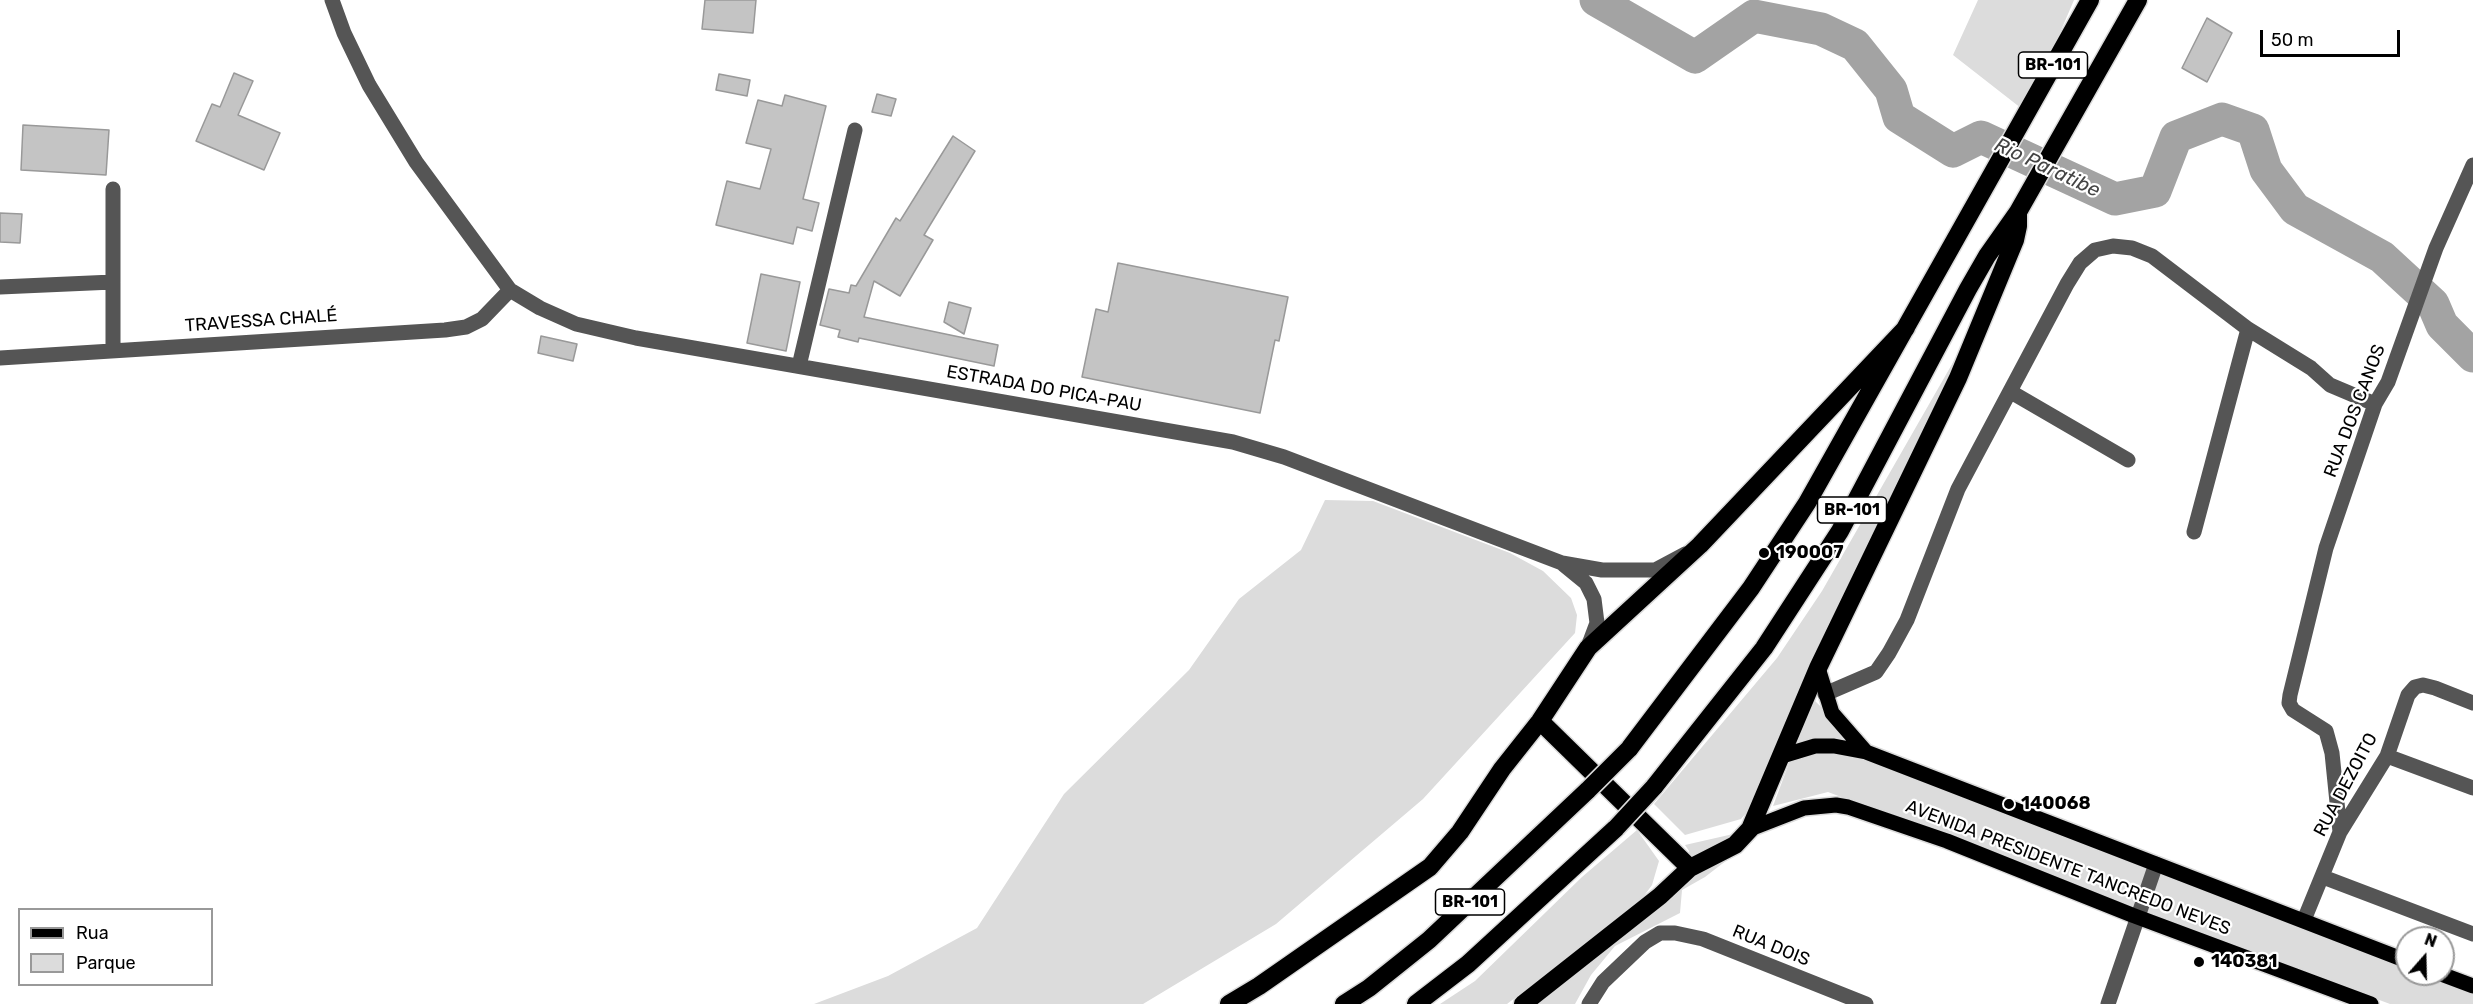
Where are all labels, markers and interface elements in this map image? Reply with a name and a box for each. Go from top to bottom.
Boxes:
scale bar [2263,18,2402,56]
text: 50 m [2271,29,2314,51]
road number: BR-101 [2018,52,2088,78]
water label: Rio Paratibe [1990,133,2104,203]
street label: TRAVESSA CHALÉ [184,305,338,337]
street label: RUA DOS CANOS [2320,341,2390,481]
street label: ESTRADA DO PICA-PAU [945,361,1143,417]
road number: BR-101 [1818,497,1886,523]
place label: 190007 [1776,542,1844,564]
marker: 190007 [1757,546,1771,560]
street label: RUA DEZOITO [2310,730,2382,840]
place label: 140068 [2021,793,2091,815]
street label: AVENIDA PRESIDENTE TANCREDO NEVES [1902,796,2234,940]
marker: 140068 [2002,797,2016,811]
road number: BR-101 [1436,889,1504,915]
legend [18,908,213,986]
street label: RUA DOIS [1729,921,1813,971]
text: Rua [76,922,109,944]
north arrow [2395,926,2455,986]
text: N [2422,930,2439,951]
place label: 140381 [2211,951,2277,973]
text: Parque [76,952,136,974]
marker: 140381 [2192,955,2206,969]

